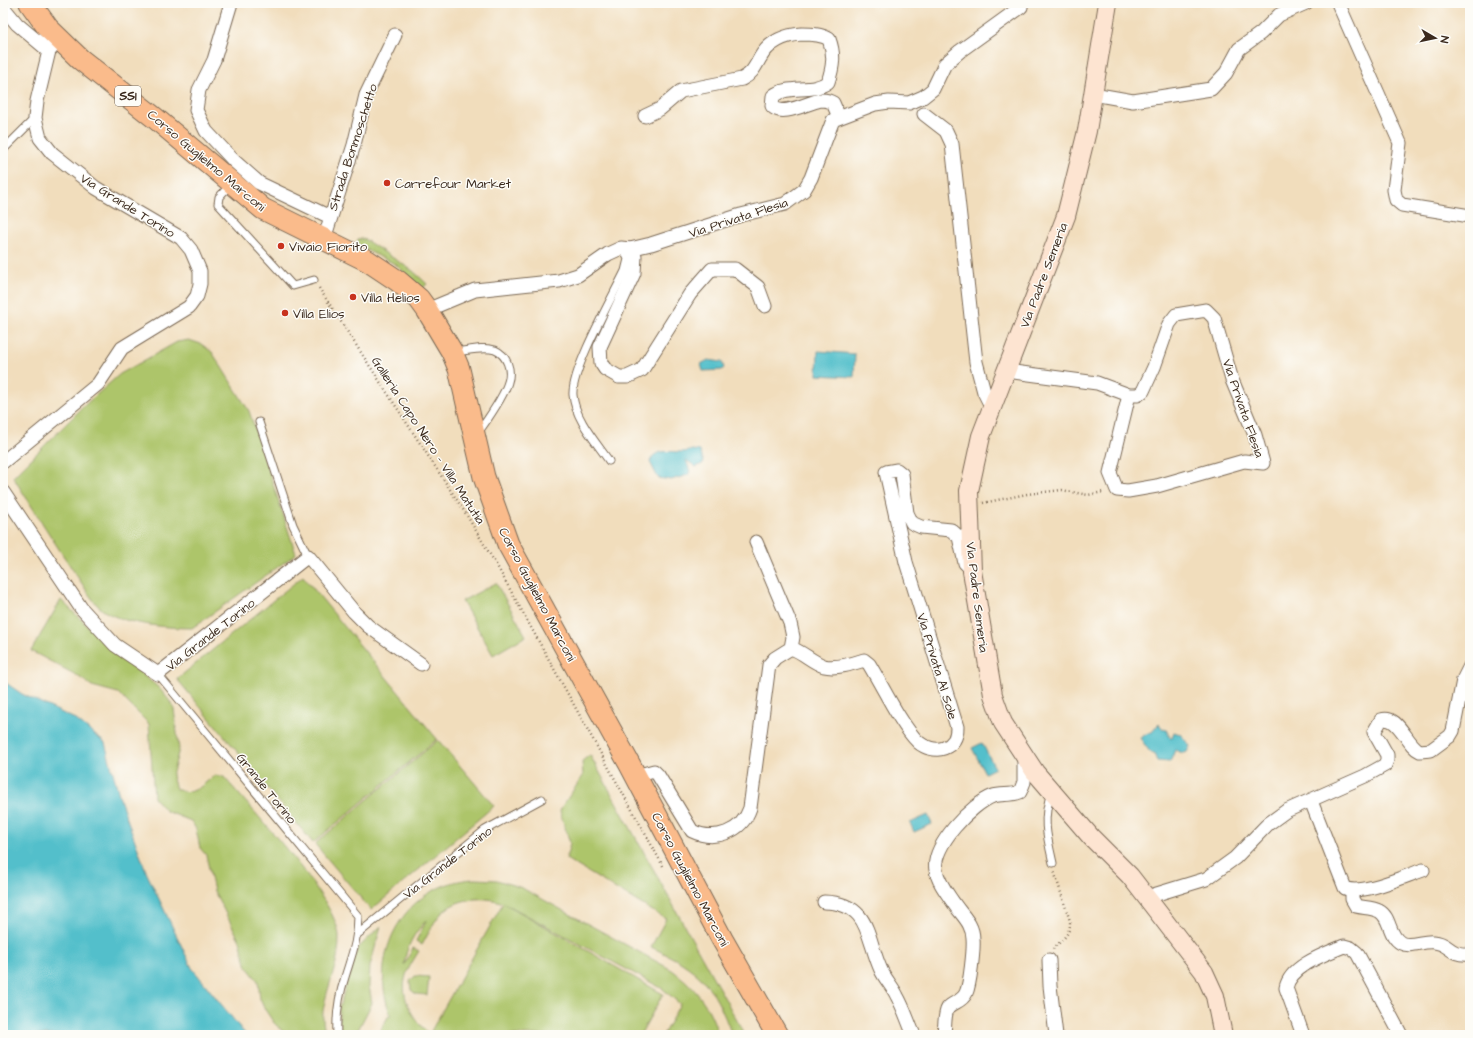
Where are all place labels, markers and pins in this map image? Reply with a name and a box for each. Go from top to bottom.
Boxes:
place label: Carrefour Market [395,175,512,193]
marker: Carrefour Market [382,178,392,188]
place label: Vivaio Fiorito [289,238,368,256]
marker: Vivaio Fiorito [276,241,286,251]
place label: Villa Helios [361,289,420,307]
marker: Villa Helios [348,292,358,302]
place label: Villa Elios [293,305,345,323]
marker: Villa Elios [280,308,290,318]

